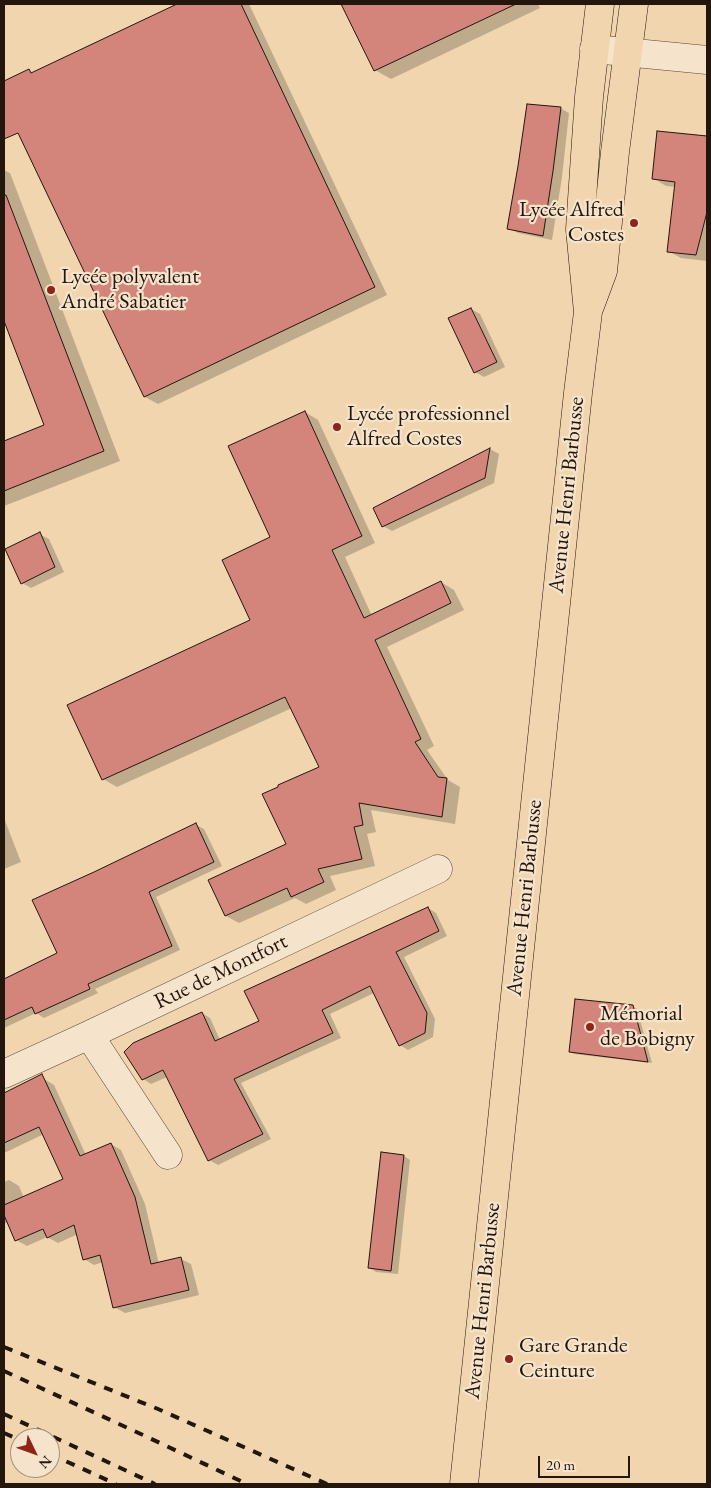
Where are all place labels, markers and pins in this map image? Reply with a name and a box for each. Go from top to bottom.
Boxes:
place label: Lycée Alfred Costes [519,197,624,248]
marker: Lycée Alfred Costes [628,217,640,229]
place label: Lycée polyvalent André Sabatier [61,264,199,316]
marker: Lycée polyvalent André Sabatier [45,284,57,296]
place label: Lycée professionnel Alfred Costes [347,401,510,452]
marker: Lycée professionnel Alfred Costes [331,421,343,433]
place label: Mémorial de Bobigny [600,1001,695,1052]
marker: Mémorial de Bobigny [584,1021,596,1033]
place label: Gare Grande Ceinture [519,1333,628,1384]
marker: Gare Grande Ceinture [503,1353,515,1365]

